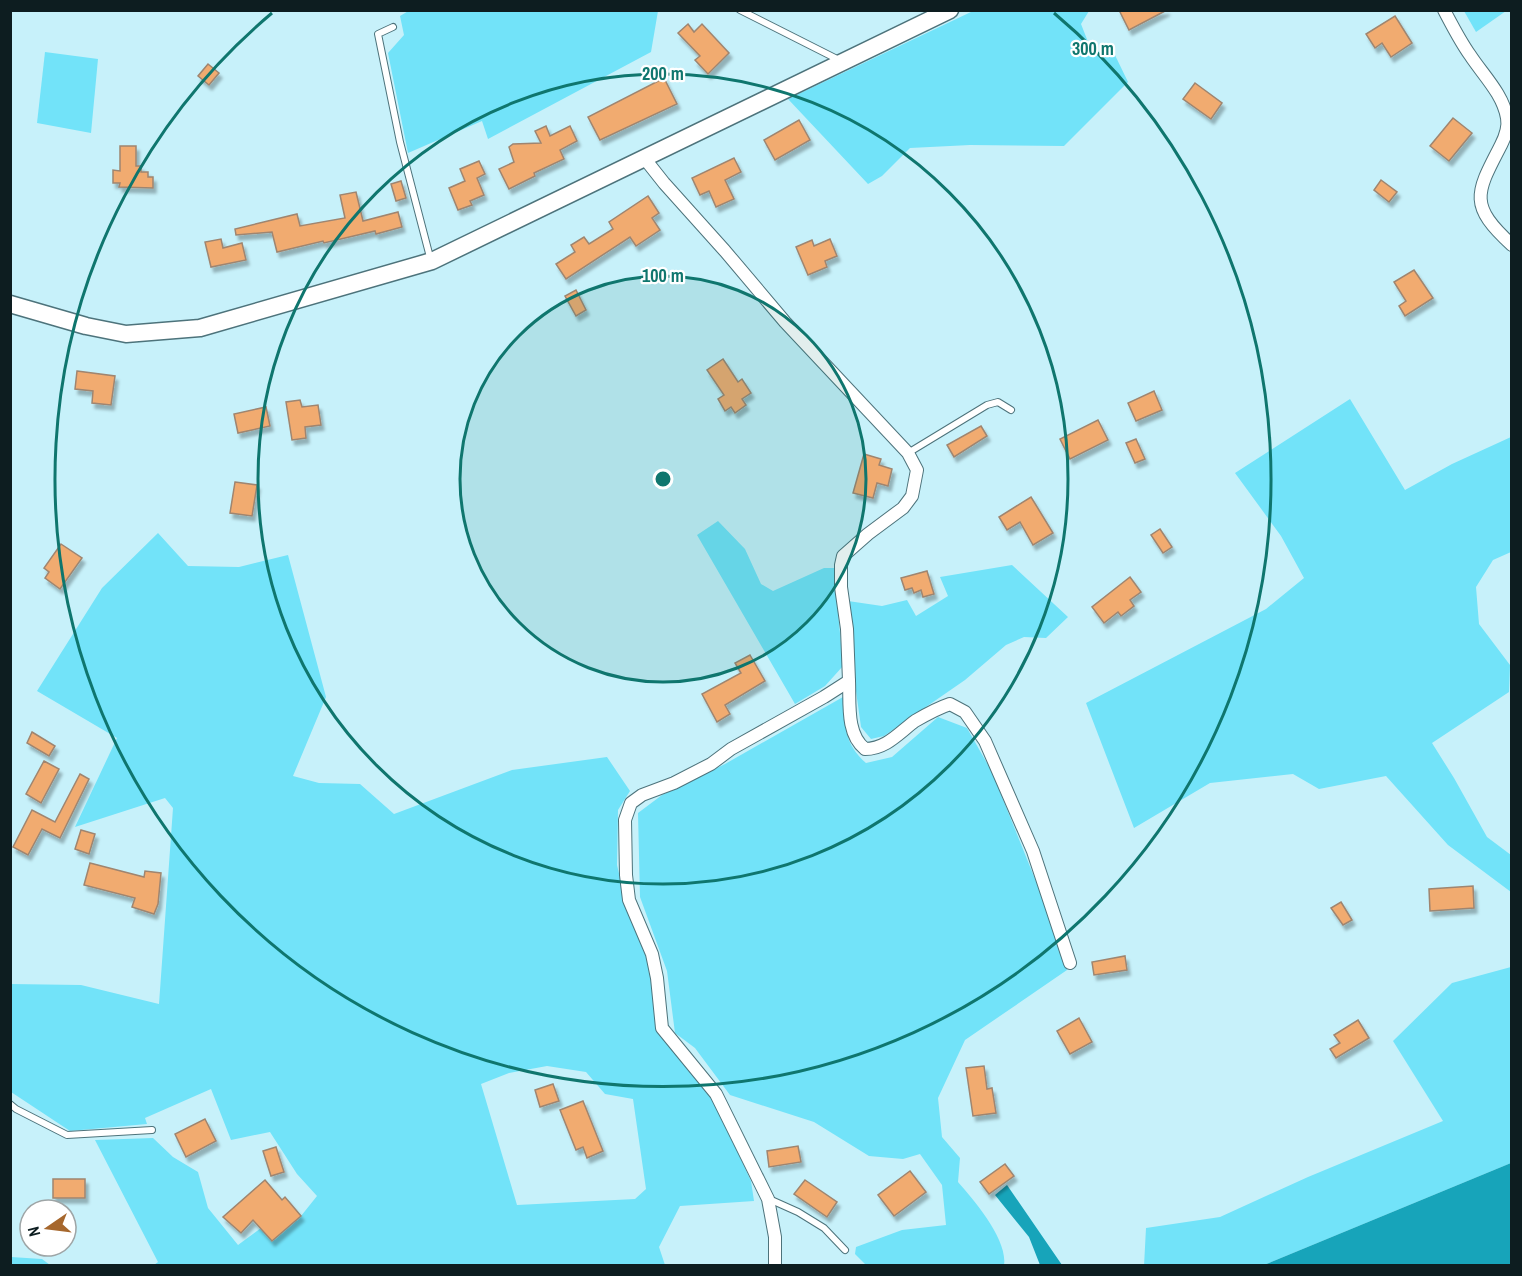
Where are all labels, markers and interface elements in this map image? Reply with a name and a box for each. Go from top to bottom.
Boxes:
text: 300 m [1072,36,1114,61]
text: 200 m [642,61,684,86]
text: 100 m [642,263,684,288]
centre of rings [653,469,673,489]
north arrow [18,1198,78,1258]
text: N [22,1224,45,1239]

